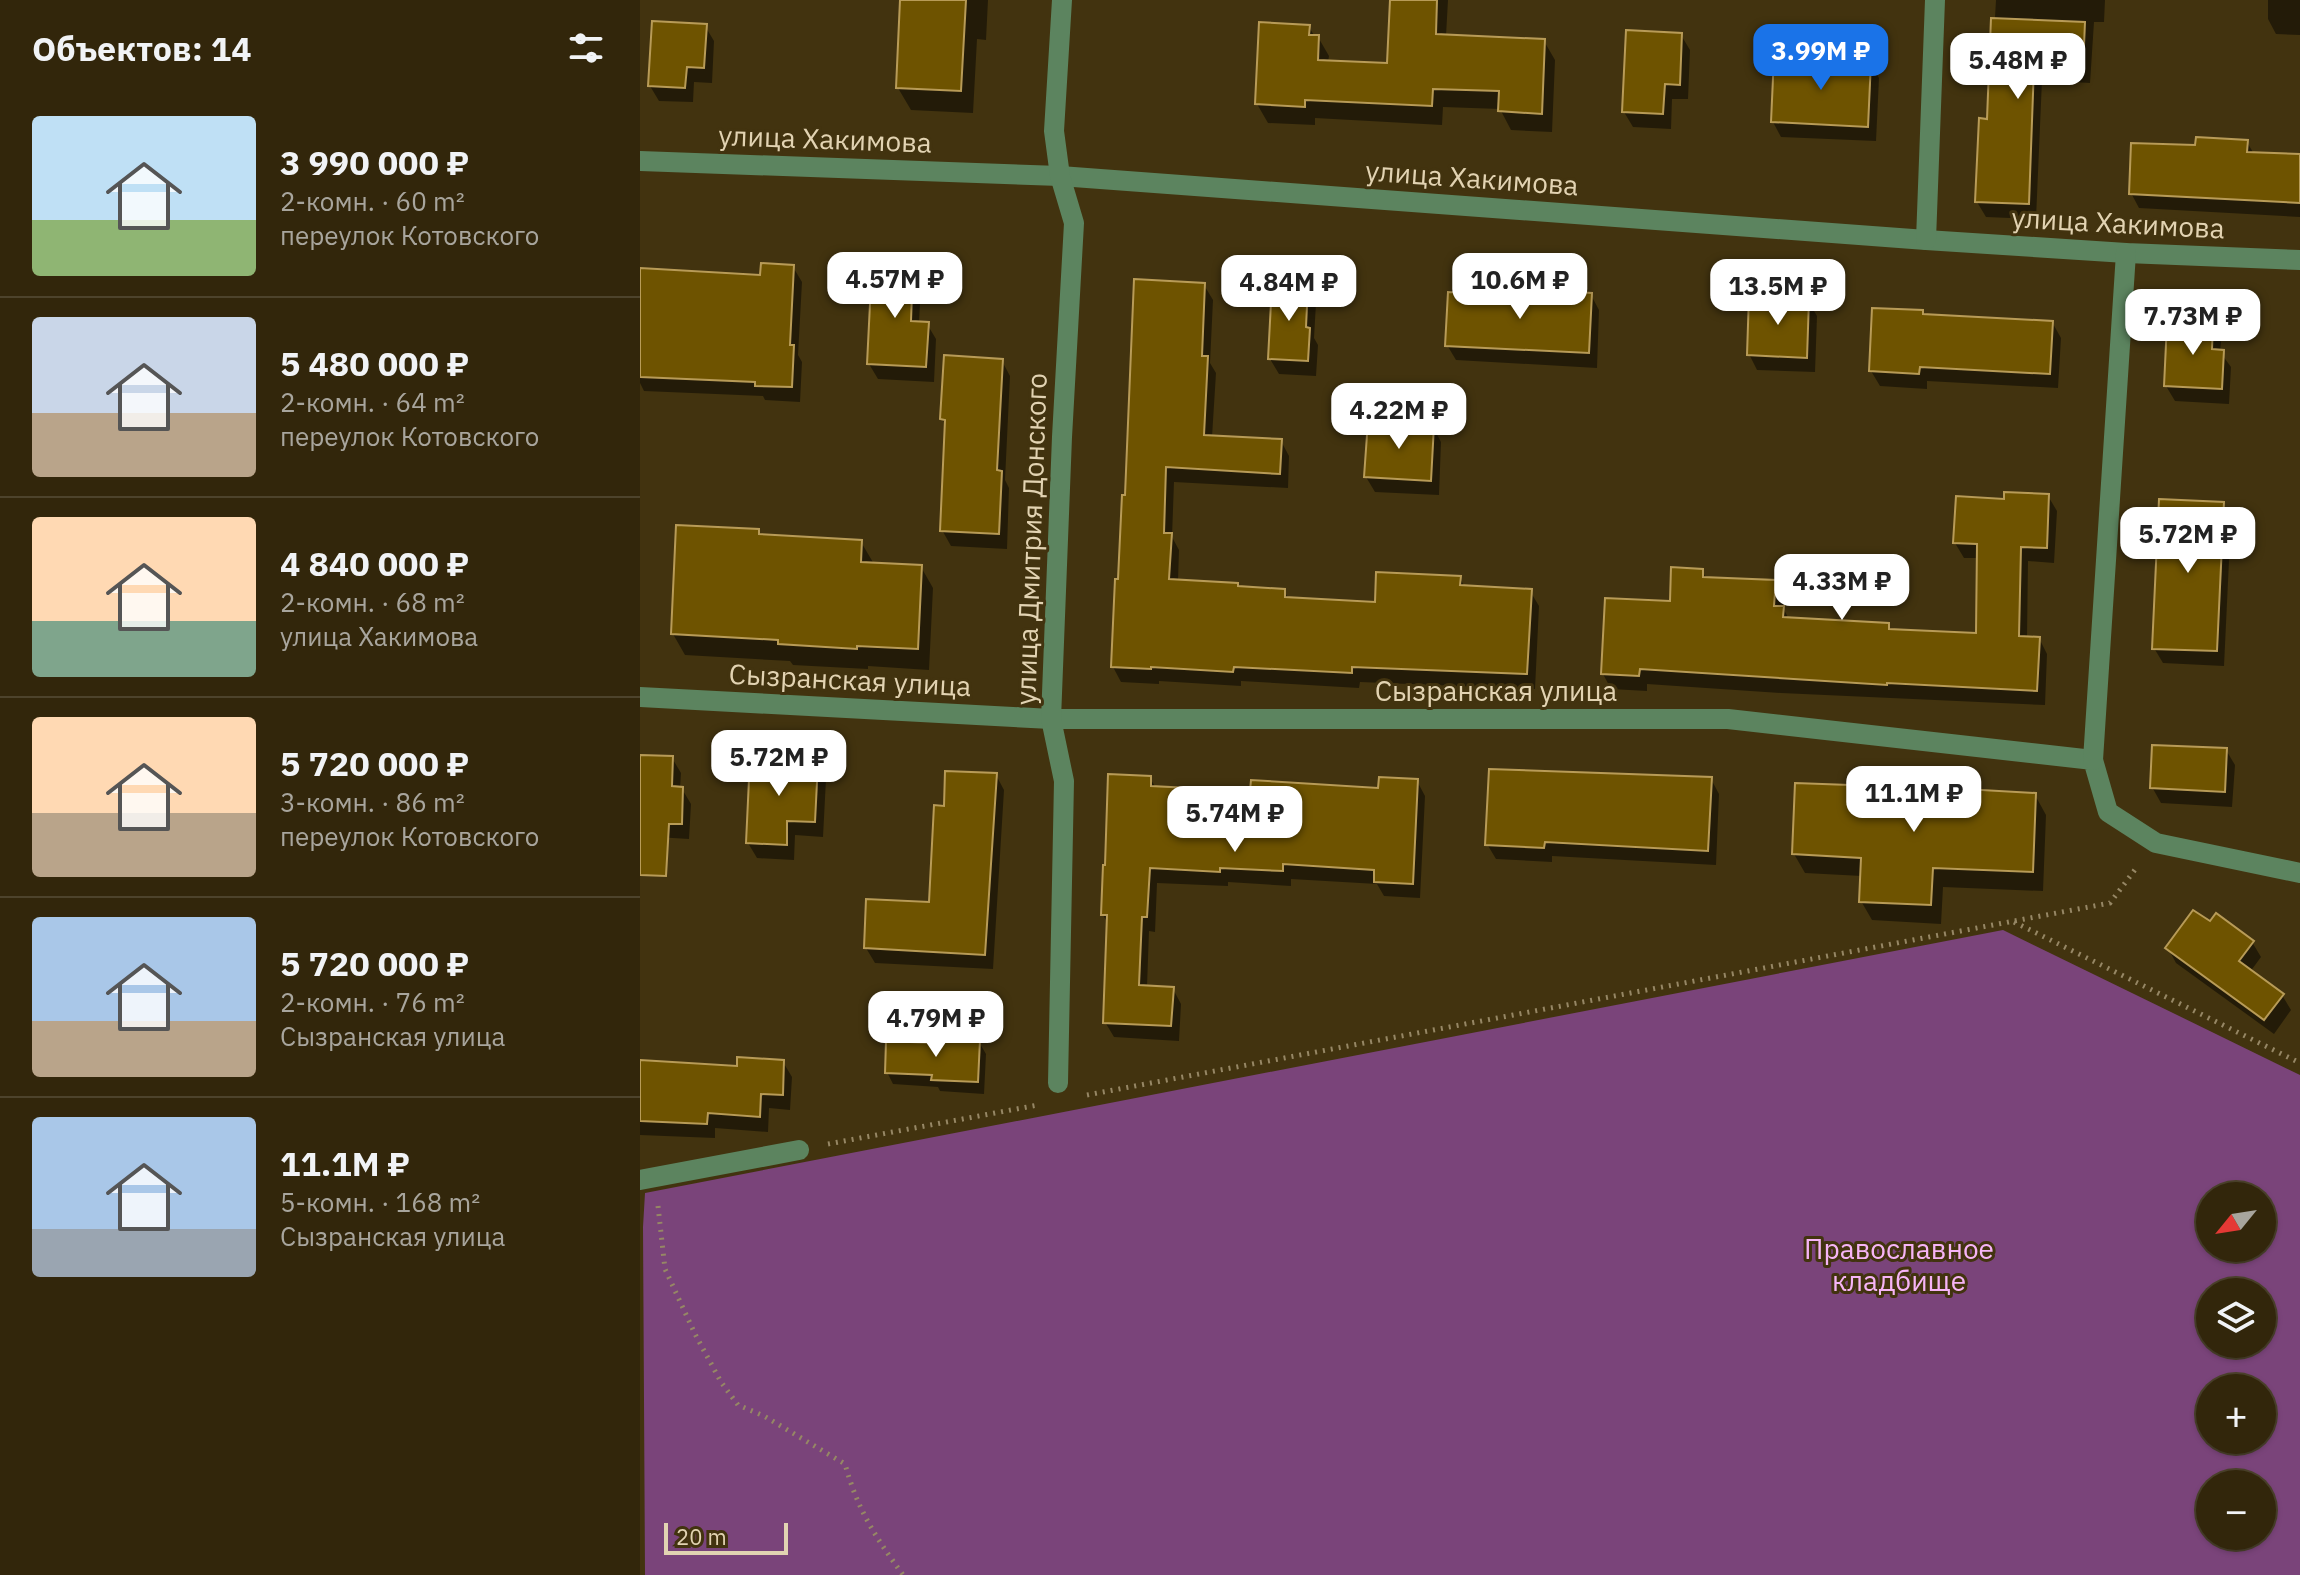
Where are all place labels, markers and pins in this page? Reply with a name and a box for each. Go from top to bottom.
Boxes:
pin: 3.99M ₽ [1747,24,1895,92]
pin: 5.48M ₽ [1944,33,2092,101]
pin: 4.57M ₽ [821,252,969,320]
pin: 10.6M ₽ [1446,253,1594,321]
pin: 4.84M ₽ [1215,255,1363,323]
pin: 13.5M ₽ [1704,259,1852,327]
pin: 7.73M ₽ [2119,289,2267,357]
pin: 4.22M ₽ [1325,383,1473,451]
pin: 5.72M ₽ [2114,507,2262,575]
pin: 4.33M ₽ [1768,554,1916,622]
pin: 5.72M ₽ [705,730,853,798]
pin: 11.1M ₽ [1840,766,1988,834]
pin: 5.74M ₽ [1161,786,1309,854]
pin: 4.79M ₽ [862,991,1010,1059]

